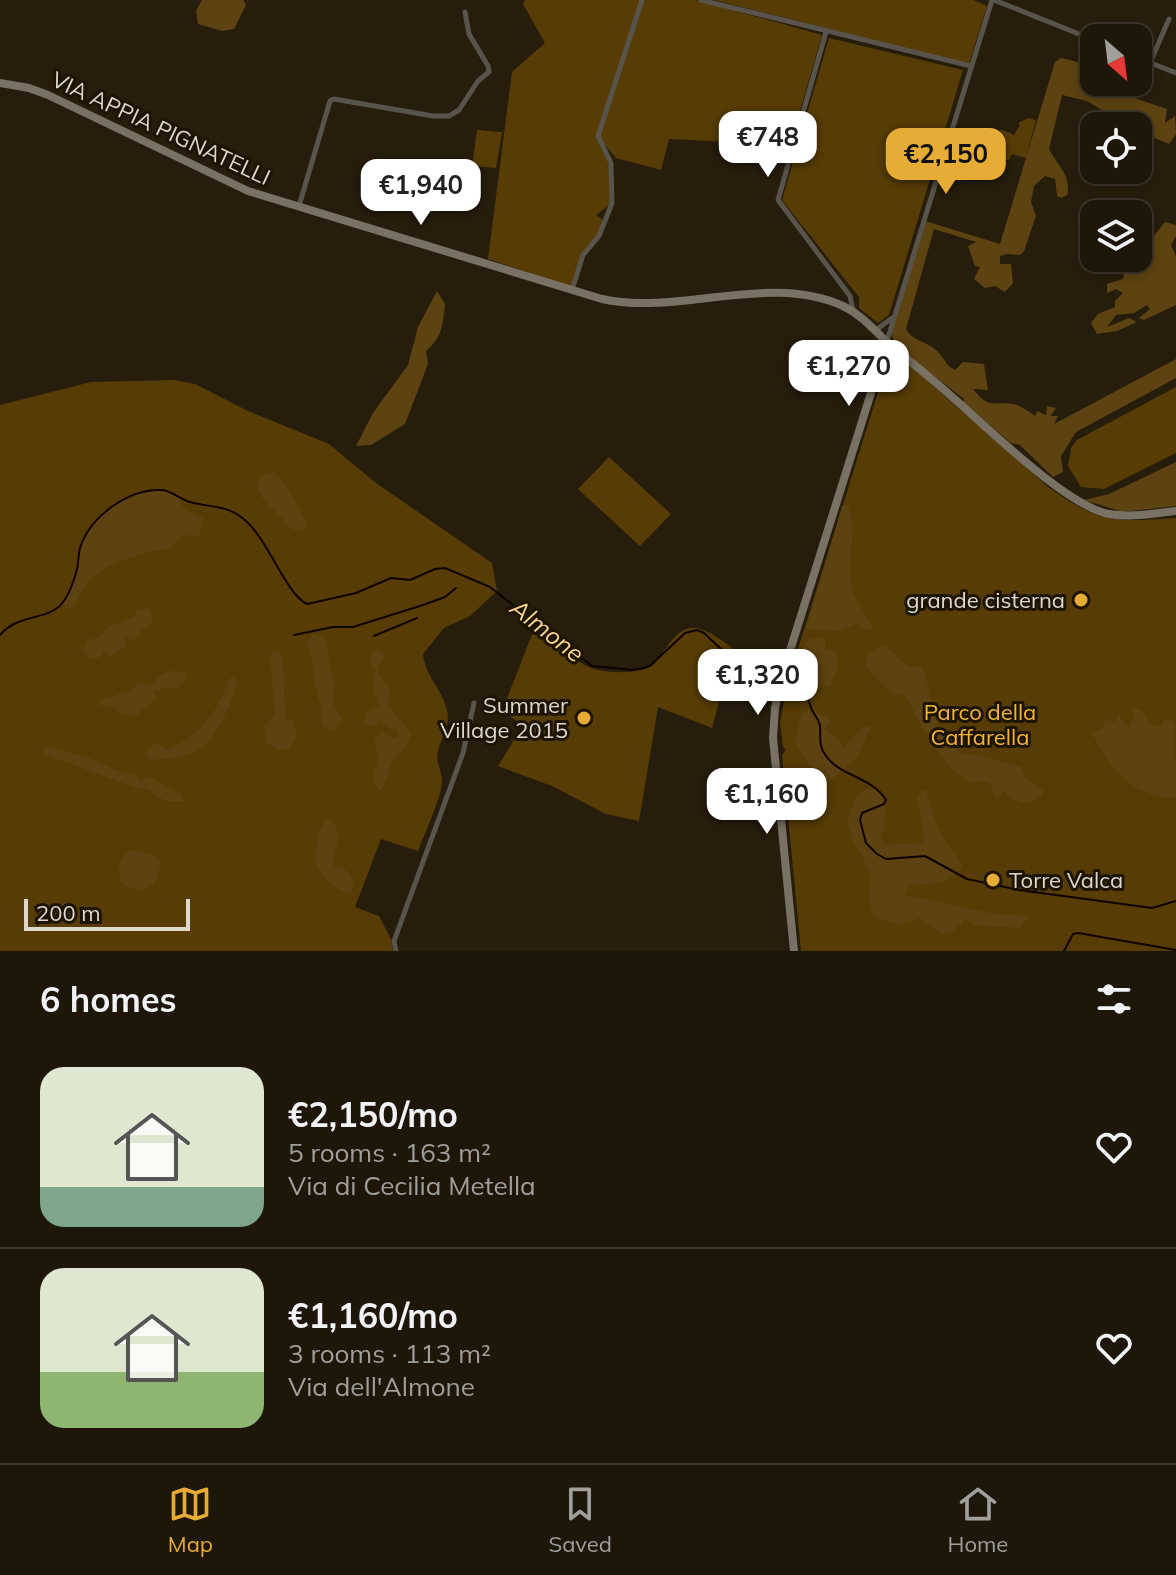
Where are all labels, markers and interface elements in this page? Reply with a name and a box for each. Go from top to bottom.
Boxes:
north arrow [1080,24,1152,96]
map controls [1080,24,1152,272]
street label: VIA APPIA PIGNATELLI [47,65,275,191]
pin: €748 [721,111,815,179]
button: locate [1080,112,1152,184]
text: €748 [737,120,799,153]
pin: €2,150 [881,128,1011,196]
text: €2,150 [904,137,988,170]
pin: €1,940 [356,159,486,227]
text: €1,940 [379,168,463,201]
button: layers [1080,200,1152,272]
pin: €1,270 [784,340,914,408]
text: €1,270 [807,349,891,382]
place label: grande cisterna [906,586,1065,614]
marker: grande cisterna [1072,591,1090,609]
water label: Almone [504,592,590,668]
pin: €1,320 [693,649,823,717]
text: €1,320 [716,658,800,691]
place label: Summer Village 2015 [440,691,568,744]
park label: Parco della Caffarella [924,698,1036,751]
marker: Summer Village 2015 [575,709,593,727]
pin: €1,160 [702,768,832,836]
text: €1,160 [725,777,809,810]
place label: Torre Valca [1009,866,1123,894]
marker: Torre Valca [984,871,1002,889]
scale bar [24,895,190,931]
text: 200 m [36,899,101,927]
icon: filters [1092,977,1136,1021]
text: 6 homes [40,978,177,1021]
text: €2,150/mo [288,1093,458,1136]
icon: home [104,1099,200,1195]
icon: heart [1092,1125,1136,1169]
text: 5 rooms · 163 m² [288,1136,491,1169]
text: Via di Cecilia Metella [288,1169,536,1202]
text: €1,160/mo [288,1294,458,1337]
icon: home [104,1300,200,1396]
icon: heart [1092,1326,1136,1370]
text: 3 rooms · 113 m² [288,1337,491,1370]
text: Via dell'Almone [288,1370,475,1403]
tab: Map [168,1482,213,1558]
tab: Saved [549,1482,612,1558]
tab: Home [948,1482,1008,1558]

